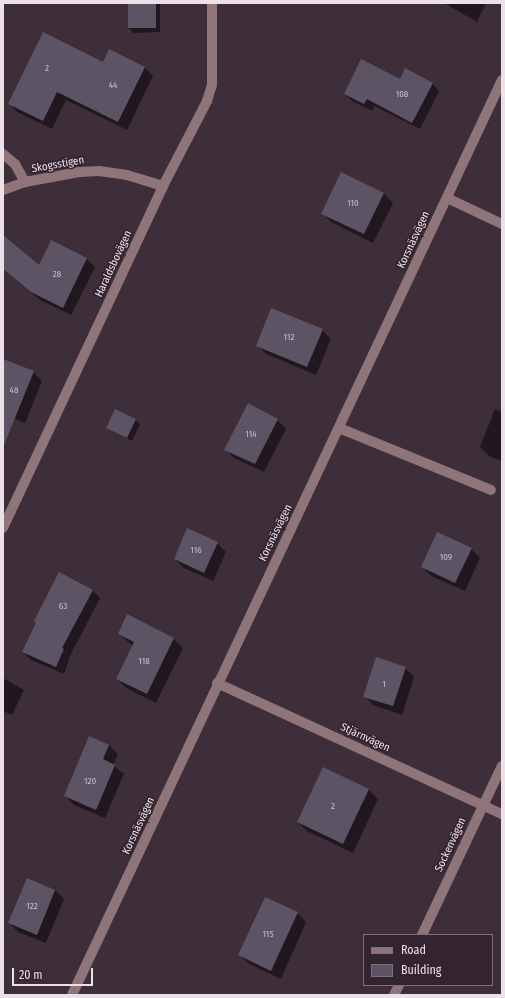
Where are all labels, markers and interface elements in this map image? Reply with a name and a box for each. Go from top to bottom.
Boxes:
house number: 2 [45,63,49,73]
house number: 44 [109,80,117,90]
house number: 108 [396,89,408,99]
street label: Skogsstigen [31,154,85,176]
house number: 110 [347,198,359,208]
street label: Korsnäsvägen [395,209,433,271]
street label: Haraldsbovägen [93,229,135,299]
house number: 28 [53,269,61,279]
house number: 112 [284,332,294,342]
house number: 48 [10,385,18,395]
house number: 114 [245,429,257,439]
street label: Korsnäsvägen [257,502,295,564]
house number: 116 [190,545,202,555]
house number: 109 [440,552,452,562]
house number: 63 [59,601,67,611]
house number: 118 [138,656,150,666]
house number: 1 [382,679,386,689]
street label: Stjärnvägen [338,721,392,755]
house number: 120 [84,776,96,786]
street label: Korsnäsvägen [120,795,158,857]
house number: 2 [331,801,335,811]
street label: Sockenvägen [433,816,469,874]
house number: 122 [26,901,38,911]
house number: 115 [262,929,274,939]
legend [363,934,493,986]
text: Road [401,943,426,957]
scale bar [14,960,95,986]
text: Building [401,963,441,977]
text: 20 m [19,968,43,982]

